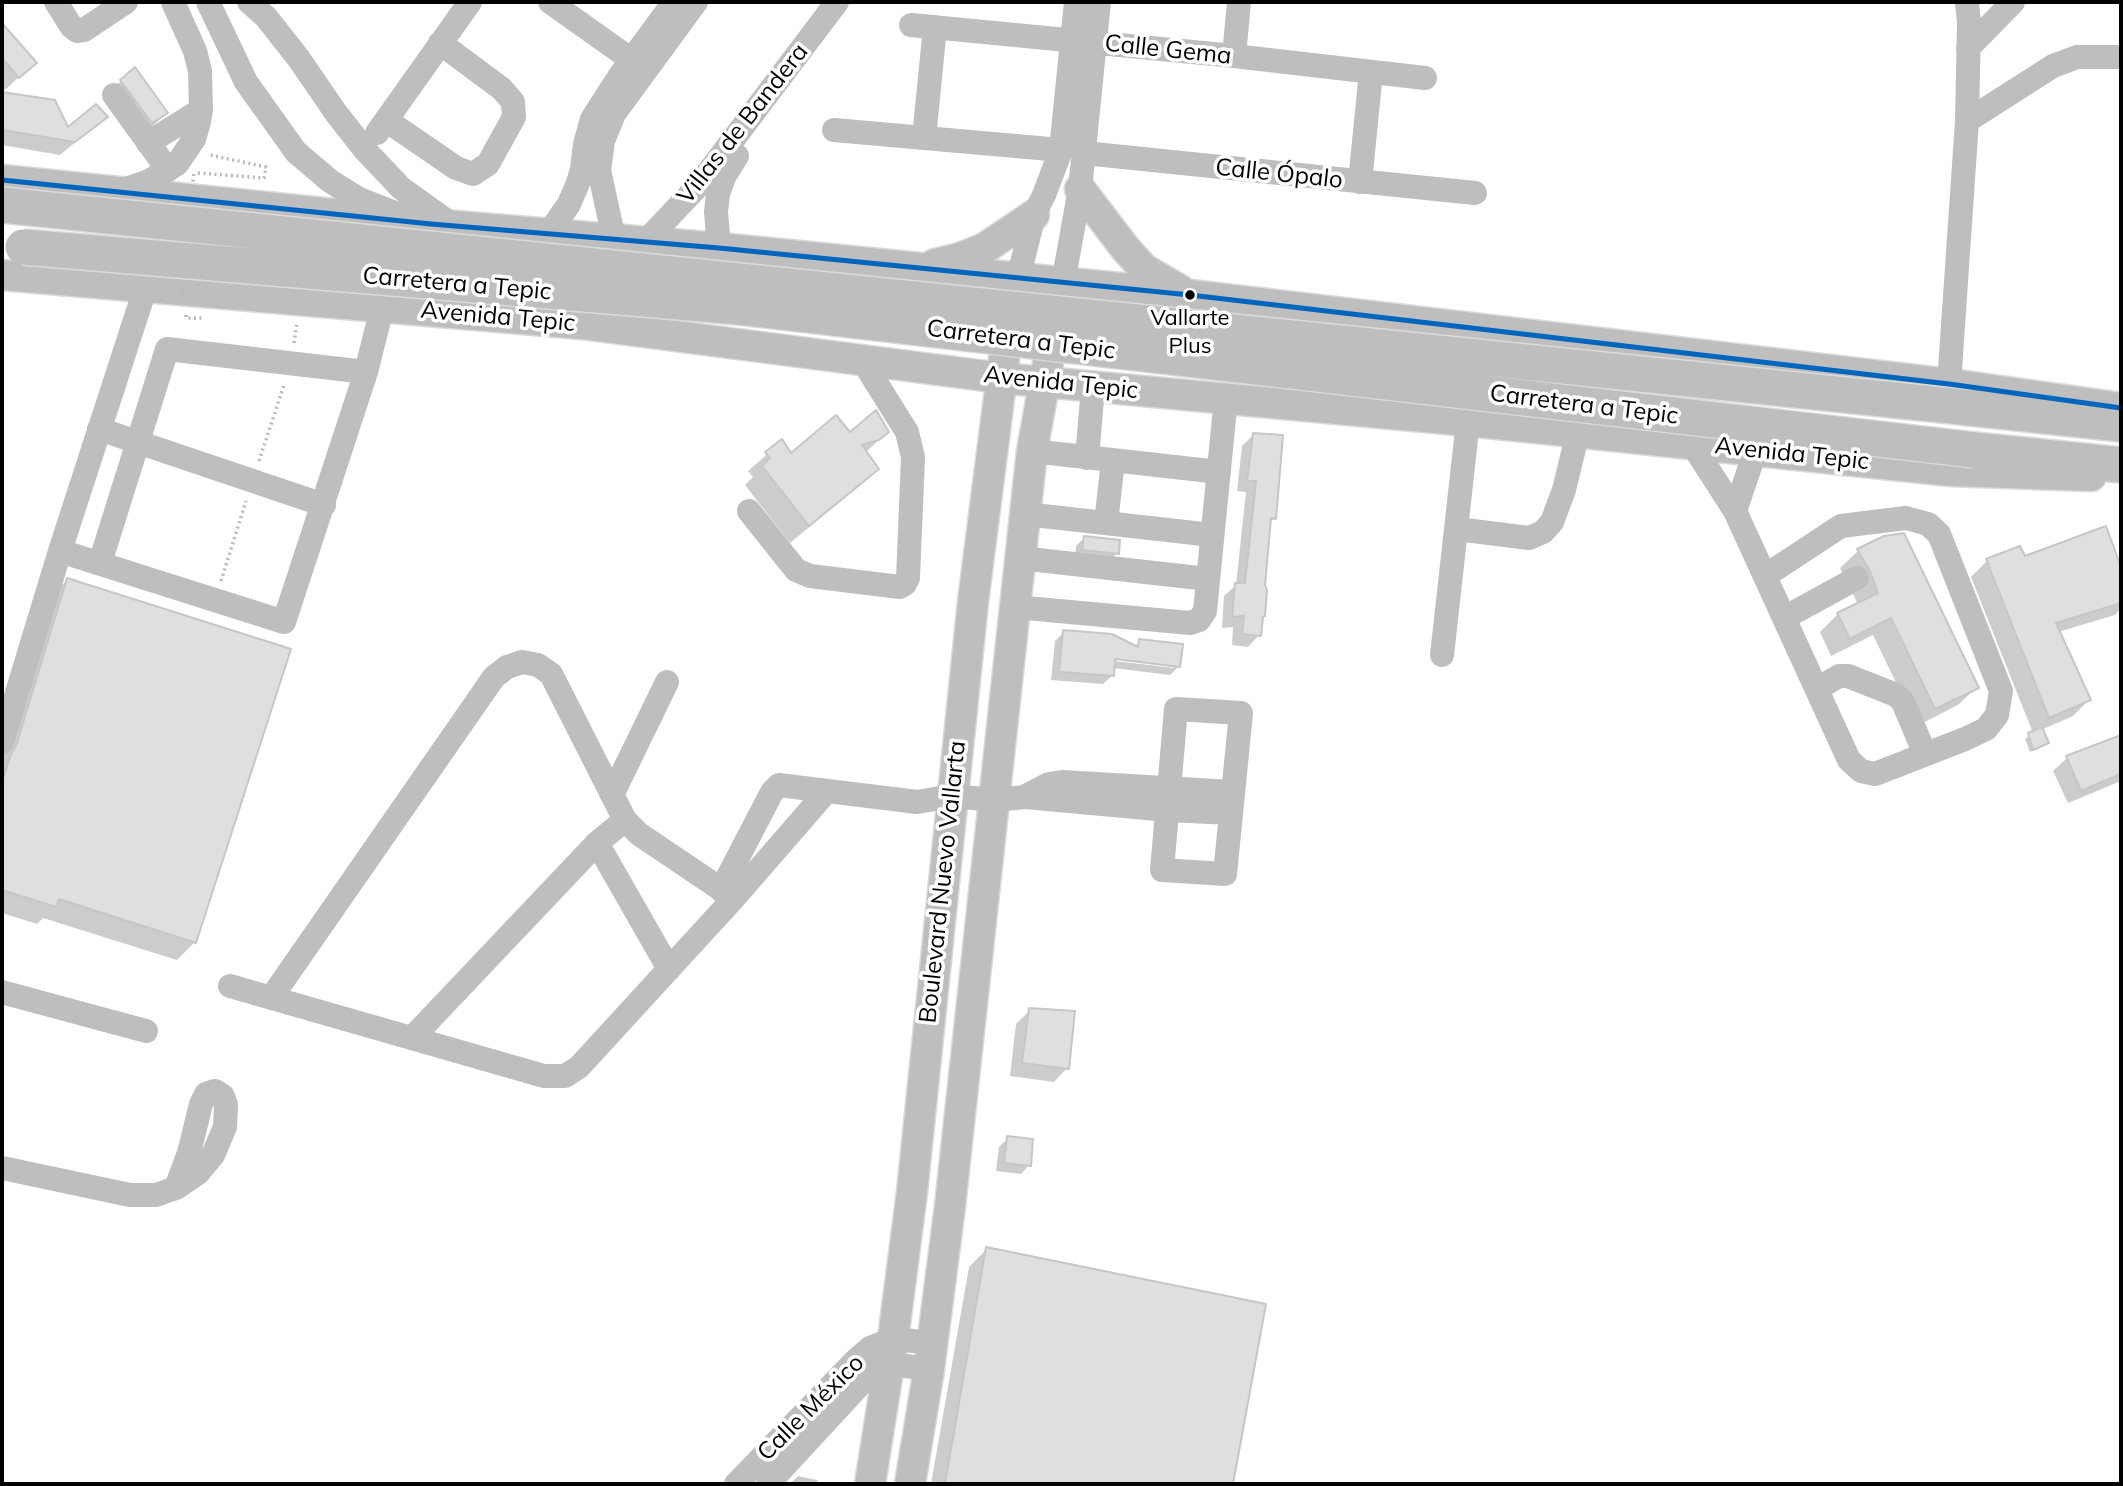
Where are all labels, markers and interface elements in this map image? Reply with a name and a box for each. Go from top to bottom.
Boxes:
street label: Calle Gema [1103,29,1233,71]
street label: Villas de Bandera [672,38,814,210]
street label: Calle Ópalo [1214,153,1344,195]
street label: Carretera a Tepic [361,261,553,307]
marker: Vallarte Plus [1183,288,1197,302]
street label: Avenida Tepic [419,296,577,338]
place label: Vallarte Plus [1150,305,1230,356]
street label: Carretera a Tepic [925,314,1117,366]
street label: Avenida Tepic [982,361,1140,405]
street label: Carretera a Tepic [1488,379,1680,431]
street label: Avenida Tepic [1713,432,1871,476]
street label: Boulevard Nuevo Vallarta [914,739,972,1025]
street label: Calle México [752,1349,870,1467]

